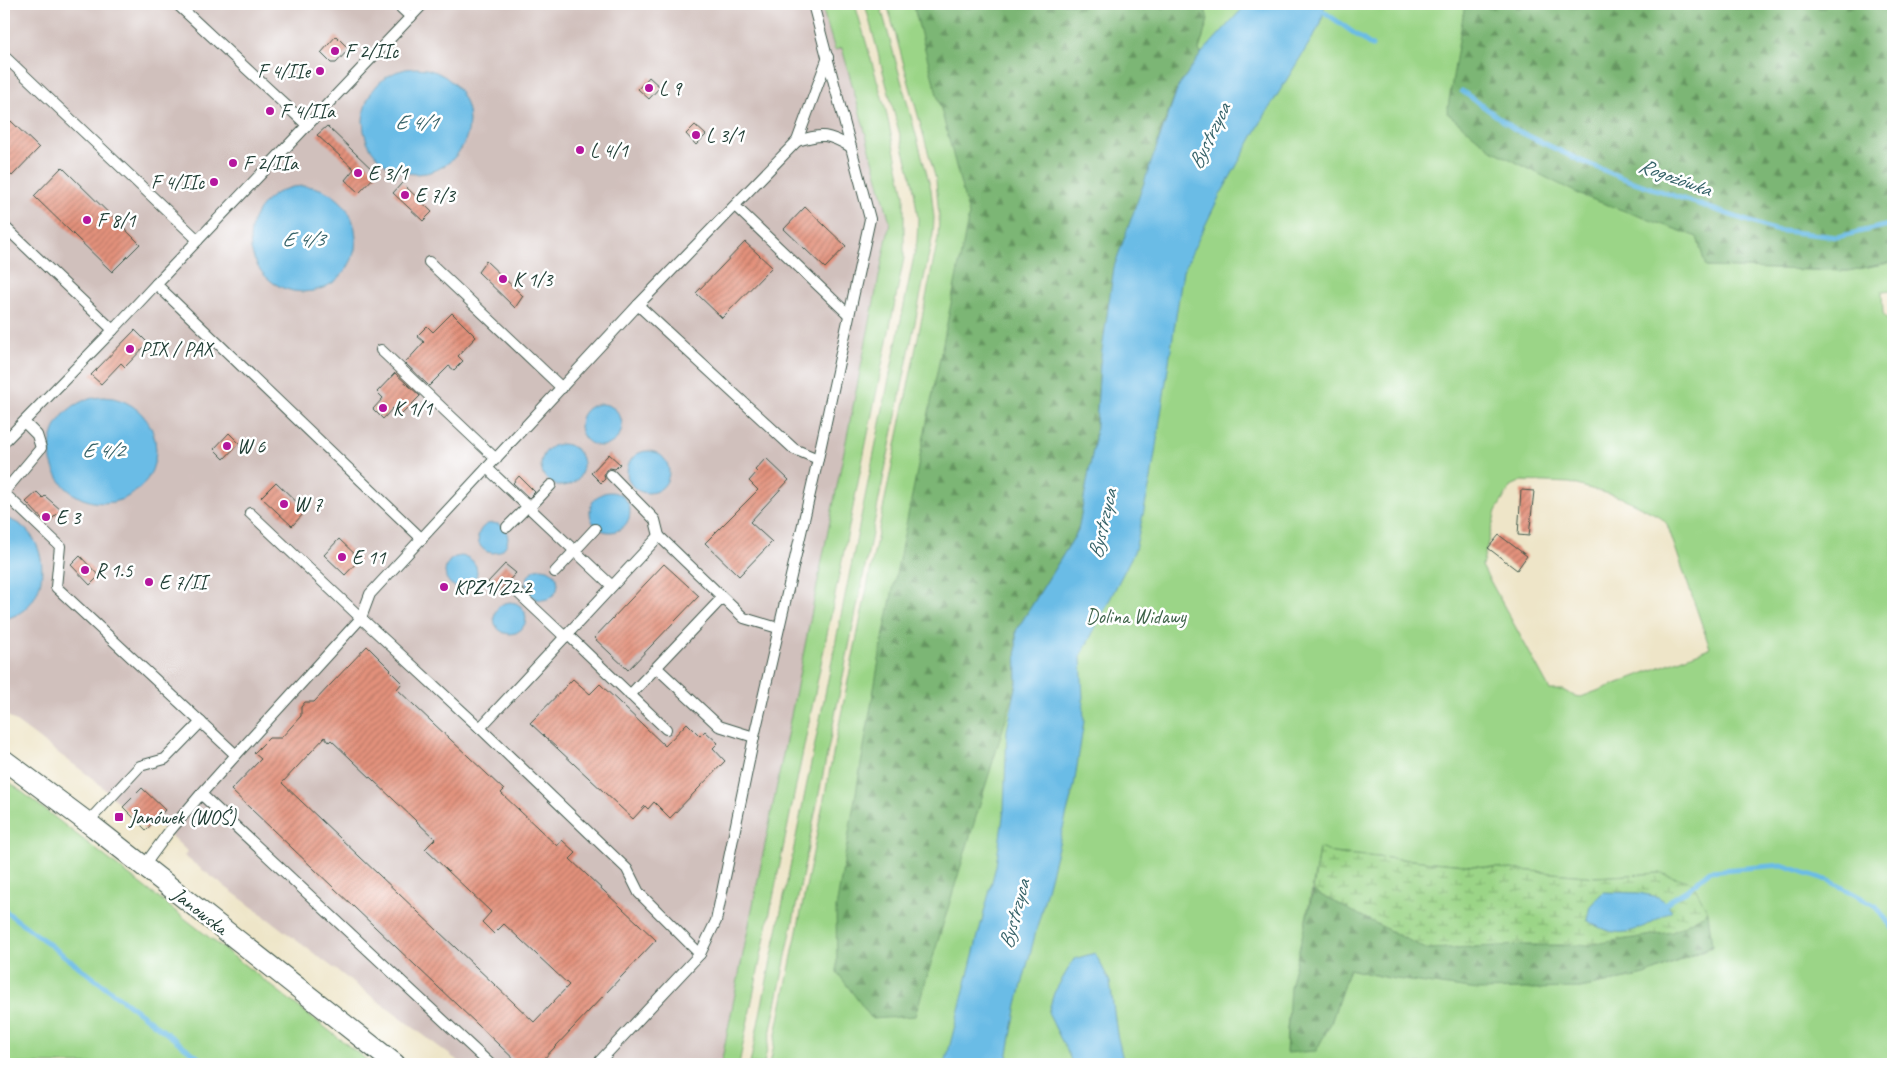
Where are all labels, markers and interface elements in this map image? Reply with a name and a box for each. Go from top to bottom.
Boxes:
place label: F 2/IIc [345,39,399,64]
marker: F 2/IIc [329,45,341,57]
place label: F 4/IIe [258,59,311,84]
marker: F 4/IIe [314,65,326,77]
place label: L 9 [659,76,683,101]
marker: L 9 [643,82,655,94]
water label: Bystrzyca [1182,97,1237,173]
place label: F 4/IIa [280,99,336,124]
marker: F 4/IIa [264,105,276,117]
water label: E 4/1 [395,109,442,135]
place label: L 3/1 [706,123,745,148]
marker: L 3/1 [690,129,702,141]
place label: L 4/1 [590,138,629,163]
marker: L 4/1 [574,144,586,156]
place label: F 2/IIa [243,151,299,176]
water label: Rogożówka [1635,152,1716,203]
marker: F 2/IIa [227,157,239,169]
place label: E 3/1 [368,161,409,186]
marker: E 3/1 [352,167,364,179]
place label: F 4/IIc [151,170,205,195]
marker: F 4/IIc [208,176,220,188]
place label: E 7/3 [415,183,457,208]
marker: E 7/3 [399,189,411,201]
place label: F 8/1 [97,208,137,233]
marker: F 8/1 [81,214,93,226]
water label: E 4/3 [282,226,329,252]
place label: K 1/3 [513,267,554,292]
marker: K 1/3 [497,273,509,285]
place label: PIX / PAX [140,337,215,362]
marker: PIX / PAX [124,343,136,355]
place label: K 1/1 [393,396,433,421]
marker: K 1/1 [377,402,389,414]
place label: W 6 [237,434,266,459]
water label: E 4/2 [82,437,128,463]
marker: W 6 [221,440,233,452]
water label: Bystrzyca [1081,485,1123,561]
place label: W 7 [294,492,323,517]
marker: W 7 [278,498,290,510]
place label: E 3 [56,505,82,530]
marker: E 3 [40,511,52,523]
place label: E 11 [352,545,386,570]
marker: E 11 [336,551,348,563]
place label: R 1.5 [95,558,134,583]
marker: R 1.5 [79,564,91,576]
place label: E 7/II [159,570,210,595]
place label: KPZ1/Z2.2 [454,575,534,600]
marker: E 7/II [143,576,155,588]
marker: KPZ1/Z2.2 [438,581,450,593]
park label: Dolina Widawy [1086,604,1187,629]
place label: Janówek (WOŚ) [128,805,237,830]
marker: Janówek (WOŚ) [113,811,125,823]
water label: Bystrzyca [992,875,1036,951]
street label: Janowska [167,881,234,941]

